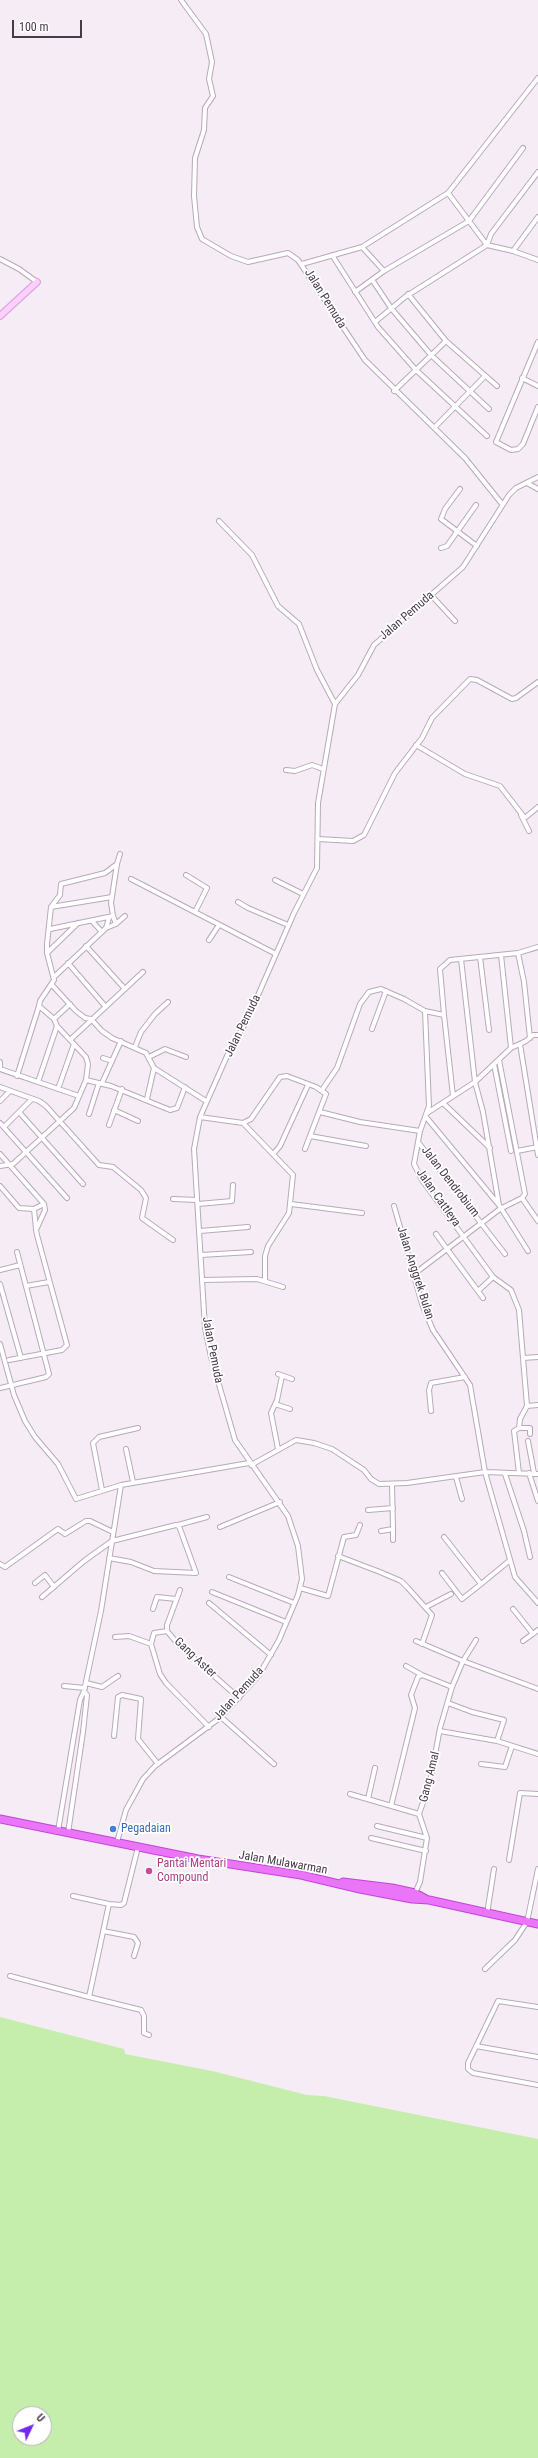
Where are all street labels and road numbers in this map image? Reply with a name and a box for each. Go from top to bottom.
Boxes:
street label: Jalan Pemuda [301,267,349,331]
street label: Jalan Pemuda [377,588,437,644]
street label: Jalan Pemuda [222,993,264,1059]
street label: Jalan Dendrobium [418,1144,482,1220]
street label: Jalan Cattleya [413,1166,463,1230]
street label: Jalan Anggrek Bulan [393,1225,437,1321]
street label: Jalan Pemuda [199,1316,225,1384]
street label: Gang Aster [171,1635,219,1681]
street label: Jalan Pemuda [211,1664,267,1724]
street label: Gang Amal [417,1750,443,1804]
street label: Jalan Mulawarman [238,1848,328,1878]

